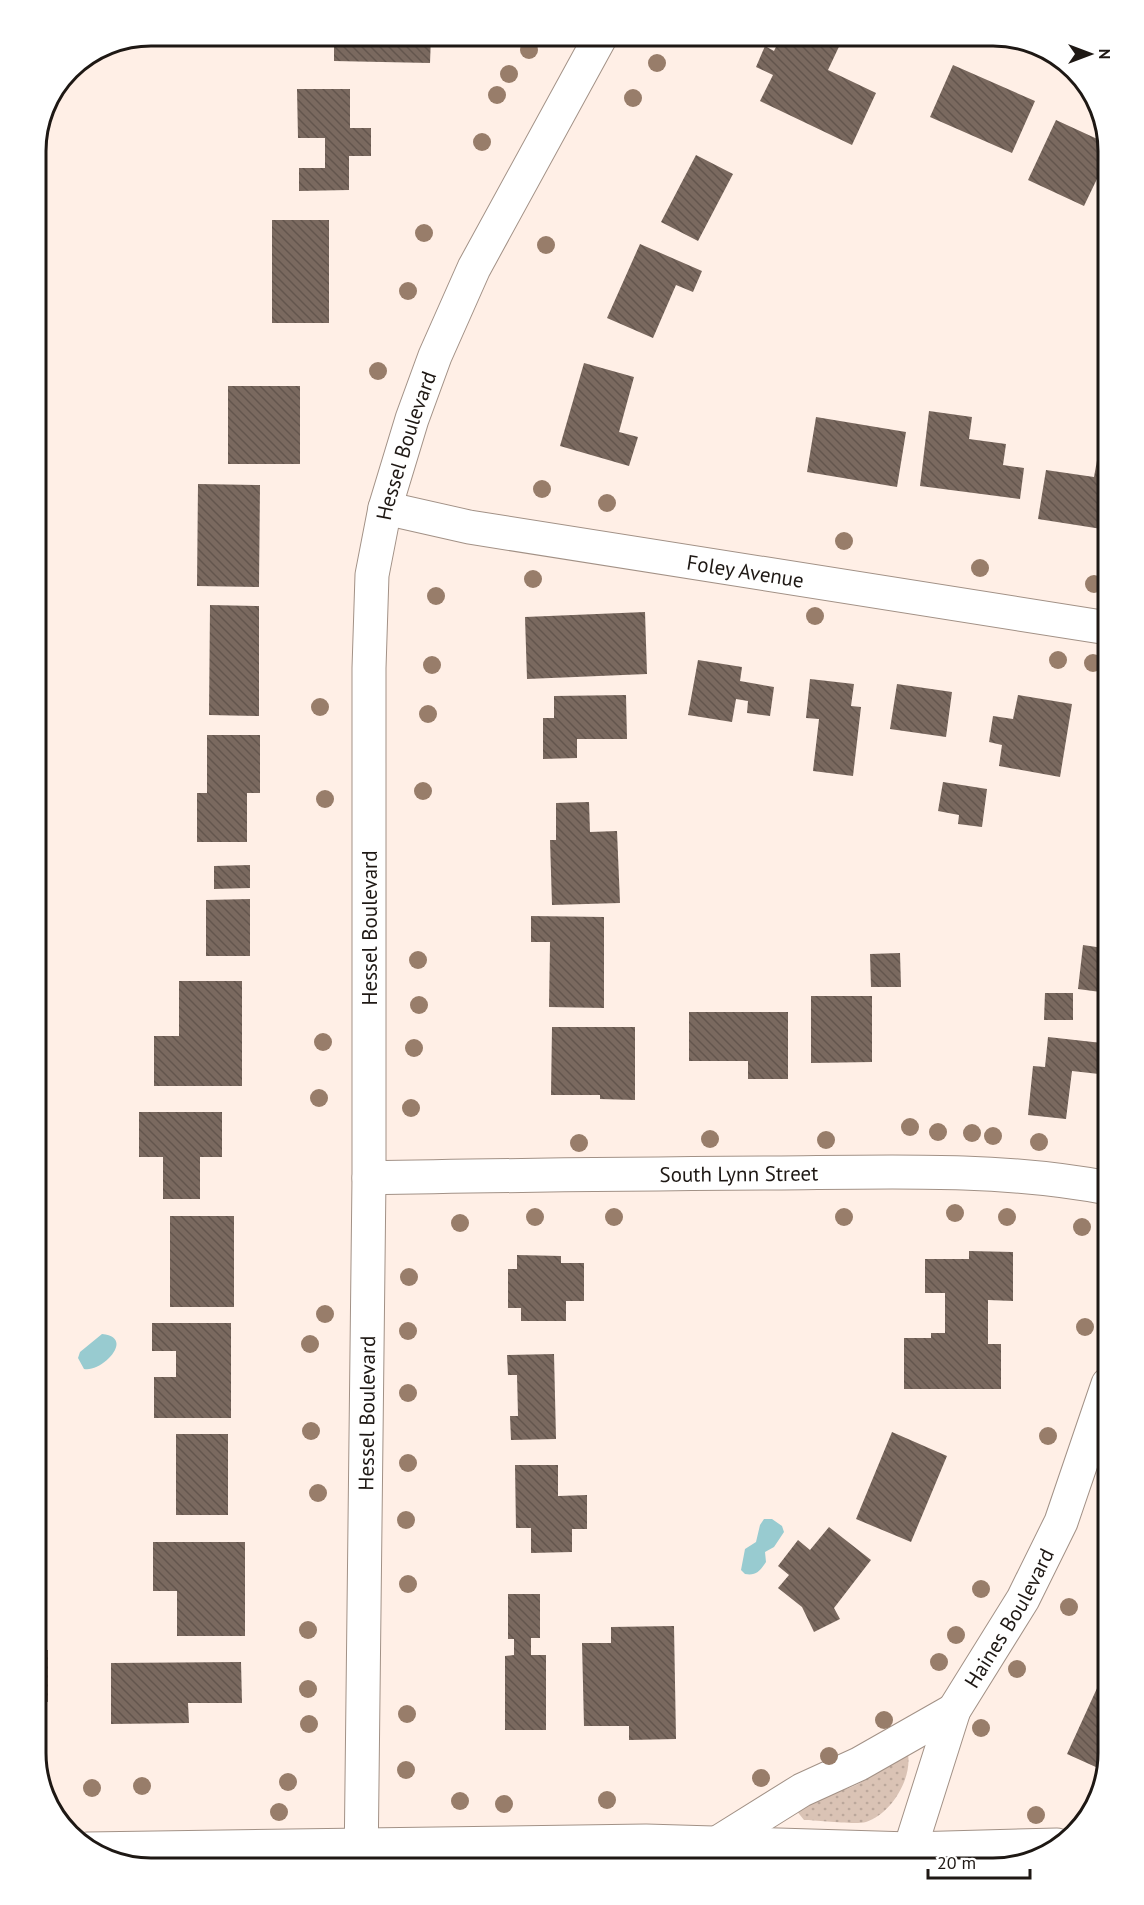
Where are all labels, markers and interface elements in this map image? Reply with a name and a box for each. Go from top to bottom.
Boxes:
north arrow [1060,24,1120,84]
text: N [1095,49,1115,59]
street label: Hessel Boulevard [369,367,442,522]
street label: Foley Avenue [685,548,806,593]
street label: Hessel Boulevard [356,850,383,1006]
street label: South Lynn Street [659,1159,818,1187]
street label: Hessel Boulevard [352,1335,381,1491]
street label: Haines Boulevard [958,1544,1059,1693]
scale bar [928,1842,1030,1880]
text: 20 m [937,1851,976,1874]

